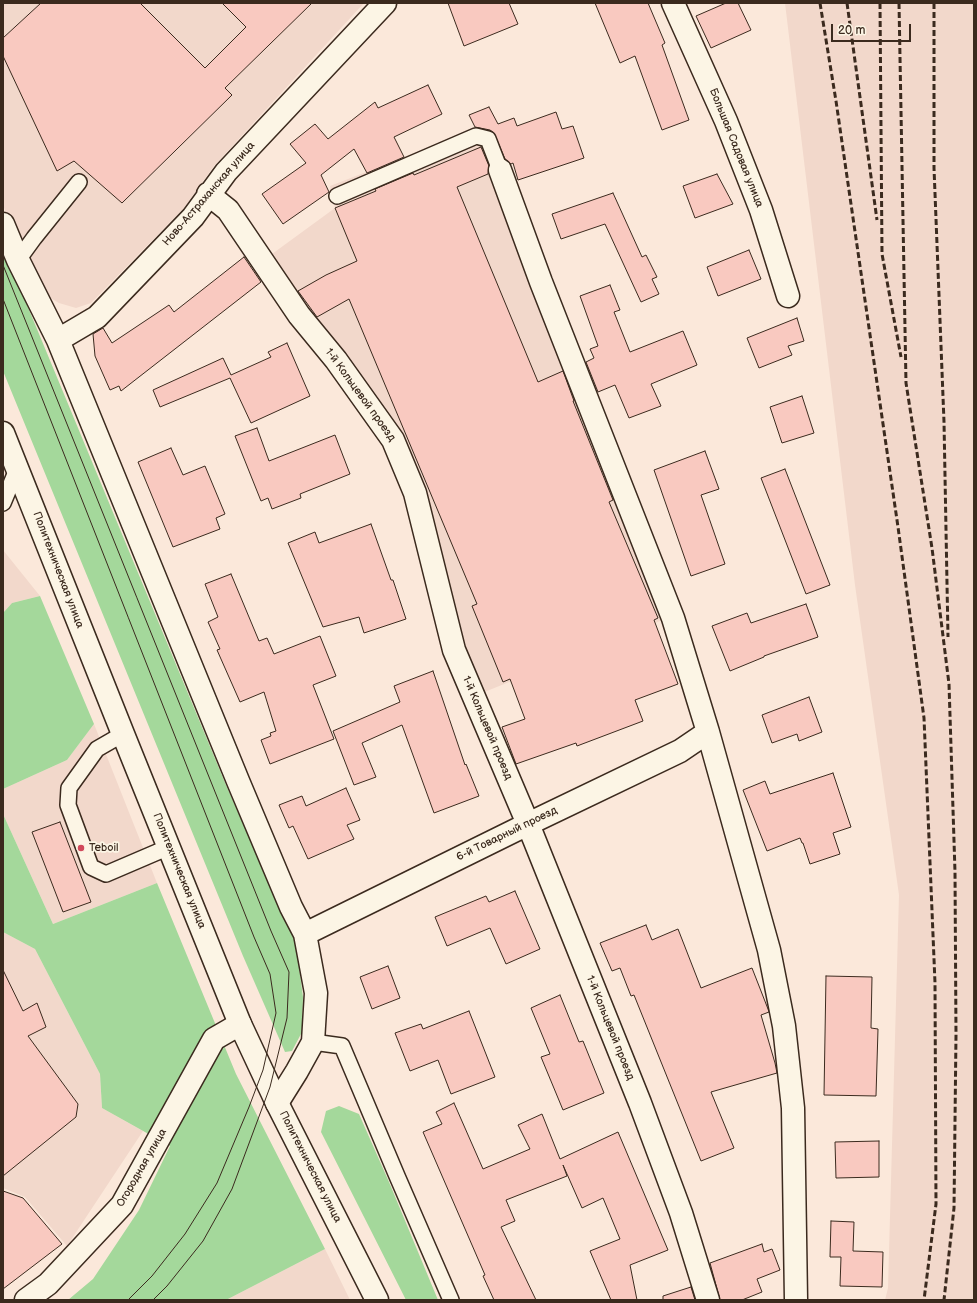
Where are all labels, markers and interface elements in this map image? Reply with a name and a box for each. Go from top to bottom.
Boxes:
scale bar [833,16,913,42]
text: 20 m [838,23,865,38]
street label: Большая Садовая улица [706,87,766,209]
street label: Ново-Астраханская улица [160,139,258,249]
street label: 1-й Кольцевой проезд [322,346,398,444]
street label: Политехническая улица [30,510,86,630]
street label: 1-й Кольцевой проезд [459,674,515,782]
street label: 6-й Товарный проезд [454,804,560,864]
street label: Политехническая улица [150,811,208,931]
place label: Teboil [89,841,118,855]
marker: Teboil [76,843,86,853]
street label: 1-й Кольцевой проезд [583,974,637,1082]
street label: Политехническая улица [276,1109,344,1225]
street label: Огородная улица [114,1126,170,1210]

